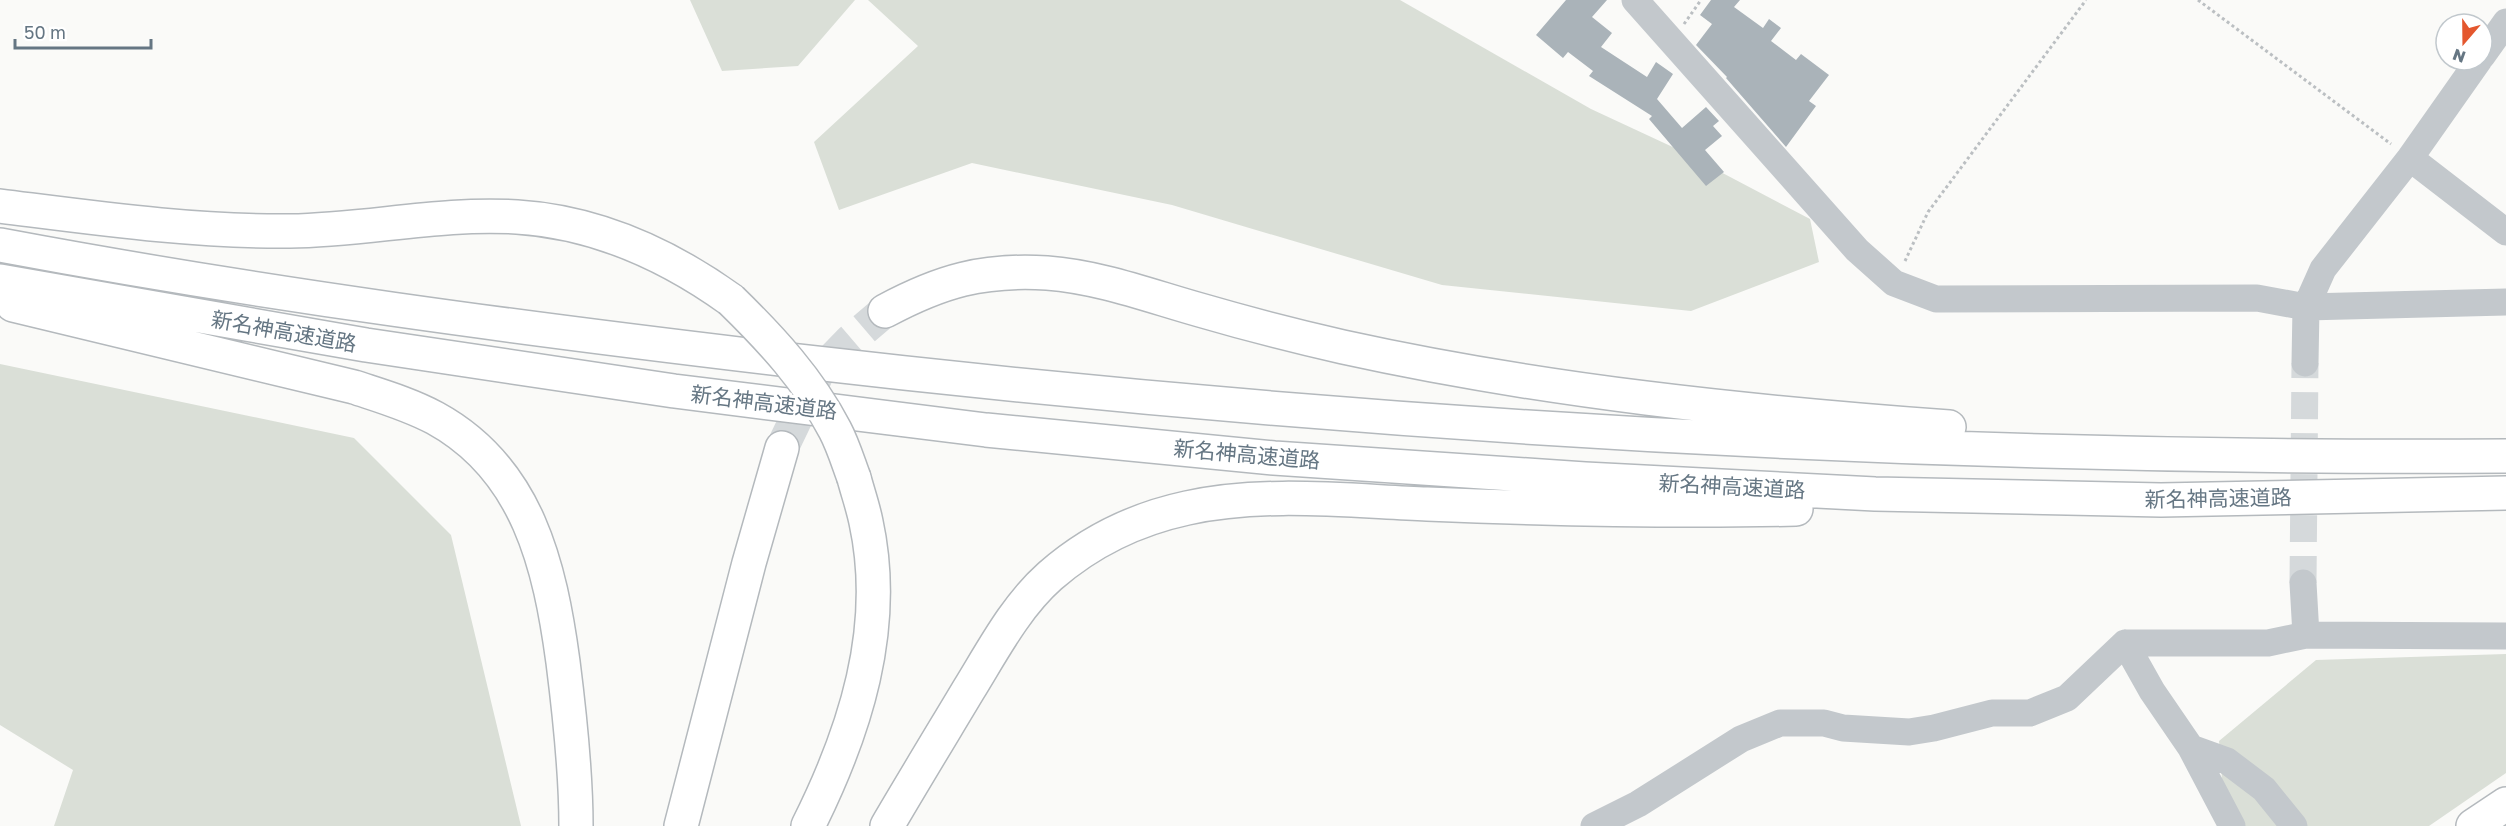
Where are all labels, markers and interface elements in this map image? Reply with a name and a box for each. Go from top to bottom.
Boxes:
scale bar [15,12,152,50]
north arrow [2434,12,2494,72]
text: 50 m [24,21,66,43]
text: N [2450,45,2468,68]
street label: 新名神高速道路 [209,305,359,357]
street label: 新名神高速道路 [689,380,839,424]
street label: 新名神高速道路 [1173,435,1321,473]
street label: 新名神高速道路 [1658,469,1806,503]
street label: 新名神高速道路 [2144,484,2292,512]

